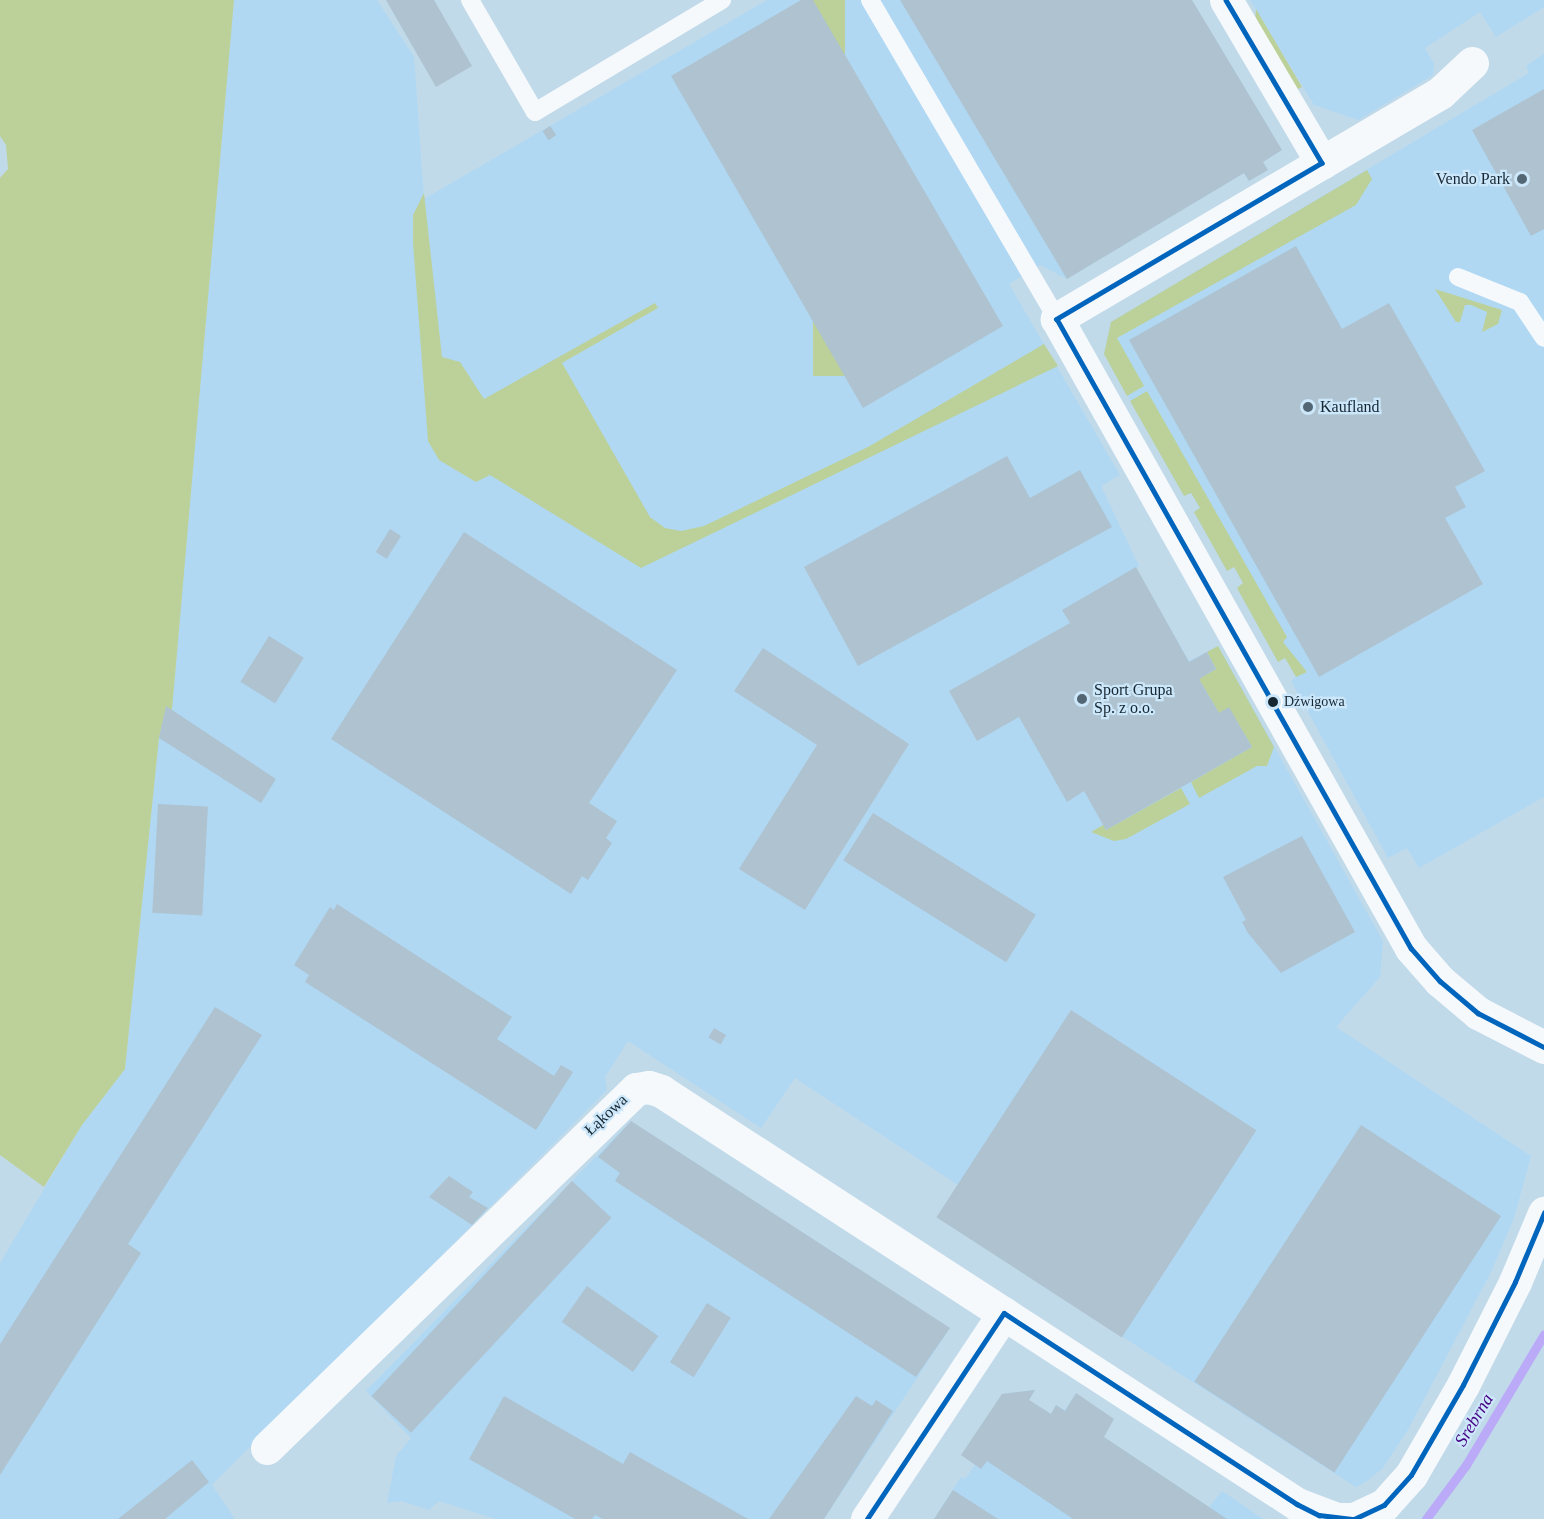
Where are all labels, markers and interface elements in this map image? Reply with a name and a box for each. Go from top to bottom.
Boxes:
place label: Vendo Park [1436,169,1510,189]
marker: Vendo Park [1515,172,1529,186]
place label: Kaufland [1320,397,1380,417]
marker: Kaufland [1301,400,1315,414]
place label: Sport Grupa Sp. z o.o. [1094,680,1173,718]
marker: Sport Grupa Sp. z o.o. [1075,692,1089,706]
place label: Dźwigowa [1284,694,1345,710]
marker: Dźwigowa [1267,696,1279,708]
street label: Łąkowa [581,1090,631,1140]
water label: Srebrna [1450,1390,1498,1450]

